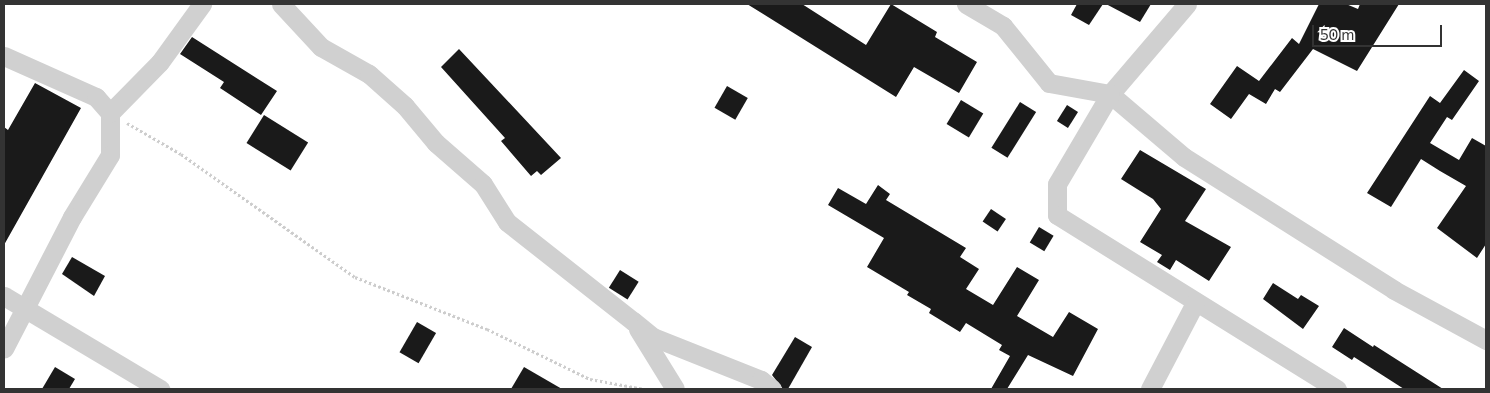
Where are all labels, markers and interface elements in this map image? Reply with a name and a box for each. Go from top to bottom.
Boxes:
scale bar [1315,15,1445,47]
text: 50 m [1320,25,1354,43]

